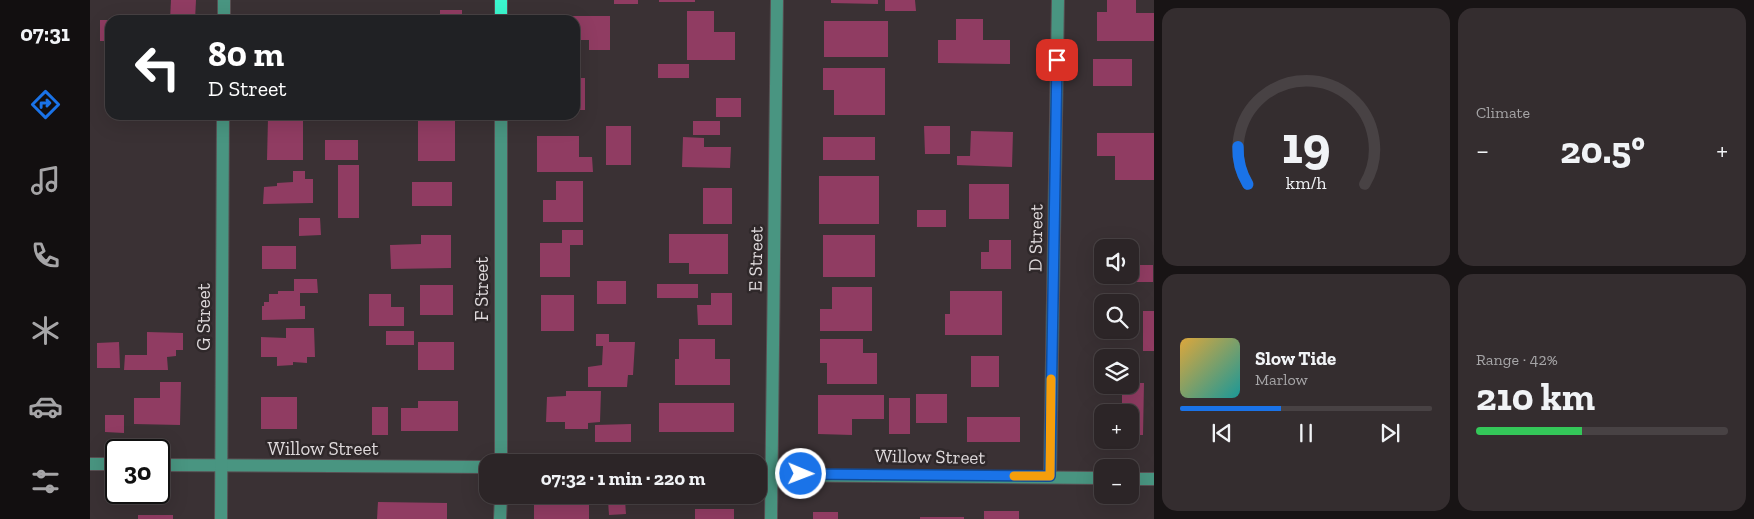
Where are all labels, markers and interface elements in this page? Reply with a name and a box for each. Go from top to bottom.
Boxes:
text: 07:31 [20,20,70,47]
text: 80 m [208,33,284,75]
icon: left [125,35,190,100]
pin [1036,39,1078,81]
icon: arrive [1043,46,1071,74]
text: D Street [208,75,286,102]
icon: directions [28,87,63,122]
text: Climate [1476,103,1530,122]
text: 19 [1282,114,1330,176]
text: 20.5° [1560,127,1645,173]
text: − [1476,134,1489,167]
text: + [1716,134,1728,167]
icon: music [28,163,63,198]
text: km/h [1286,172,1326,194]
street label: D Street [1023,204,1048,272]
street label: E Street [743,226,768,292]
icon: phone [28,238,63,273]
map controls [1094,239,1139,504]
button: sound [1094,239,1139,284]
street label: F Street [470,257,493,321]
street label: G Street [192,283,215,351]
button: search [1094,294,1139,339]
icon: climate [28,313,63,348]
text: Slow Tide [1255,347,1336,370]
button: layers [1094,349,1139,394]
text: Range · 42% [1476,350,1558,369]
text: Marlow [1255,370,1308,389]
text: 210 km [1476,374,1595,420]
icon: car [28,389,63,424]
button: + [1094,404,1139,449]
icon: previous [1208,419,1236,447]
icon: pause [1292,419,1320,447]
icon: next [1376,419,1404,447]
street label: Willow Street [268,437,378,460]
speed limit sign: 30 [105,439,170,504]
street label: Willow Street [874,444,986,469]
position arrow [774,447,826,499]
button: − [1094,459,1139,504]
icon: filters [28,464,63,499]
text: 07:32 · 1 min · 220 m [541,467,705,490]

